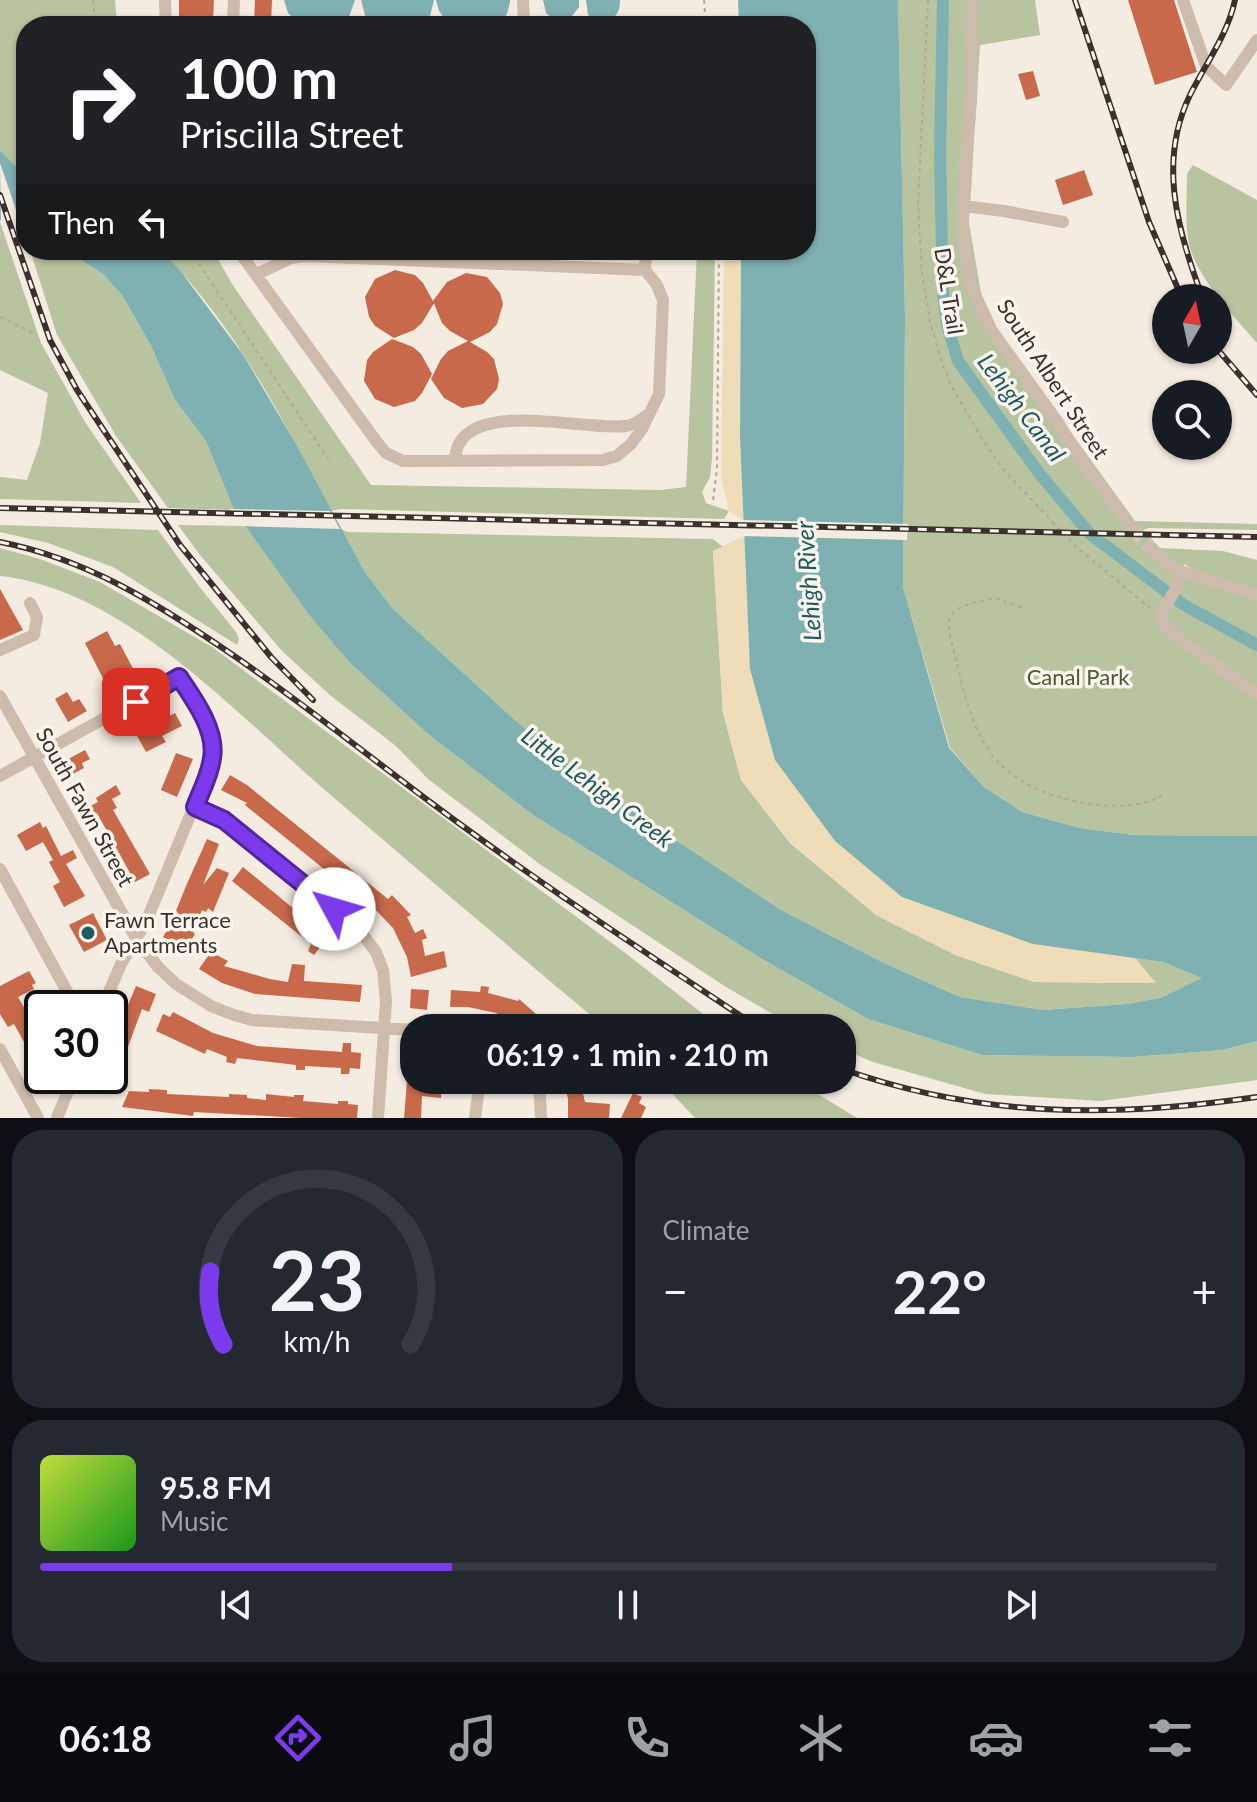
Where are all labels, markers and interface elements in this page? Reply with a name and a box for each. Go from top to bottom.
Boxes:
text: 100 m [180,44,338,111]
icon: right [48,48,152,152]
text: Priscilla Street [180,112,403,156]
icon: left [131,200,175,244]
text: Then [48,204,115,240]
street label: D&L Trail [929,245,970,336]
north arrow [1152,284,1232,364]
map controls [1152,284,1232,460]
street label: South Albert Street [992,294,1115,464]
water label: Lehigh Canal [972,347,1073,467]
button: search [1152,380,1232,460]
water label: Lehigh River [789,519,826,642]
park label: Canal Park [1027,663,1130,690]
pin [102,668,170,736]
icon: arrive [114,680,158,724]
water label: Little Lehigh Creek [516,720,680,854]
street label: South Fawn Street [31,723,140,891]
position arrow [292,867,376,951]
place label: Fawn Terrace Apartments [104,906,231,958]
marker: Fawn Terrace Apartments [79,924,97,942]
speed limit sign: 30 [24,990,128,1094]
text: 06:19 · 1 min · 210 m [487,1036,769,1072]
text: Climate [663,1214,749,1246]
text: 23 [269,1229,366,1329]
text: 22° [892,1255,987,1327]
text: − [663,1265,688,1317]
text: + [1191,1265,1217,1317]
text: km/h [284,1324,351,1358]
text: 95.8 FM [160,1469,272,1505]
text: Music [160,1505,228,1537]
icon: previous [214,1583,258,1627]
icon: pause [606,1583,650,1627]
icon: next [999,1583,1043,1627]
icon: directions [270,1710,326,1766]
icon: music [445,1710,501,1766]
icon: phone [619,1710,675,1766]
icon: climate [793,1710,849,1766]
icon: car [968,1710,1024,1766]
icon: filters [1142,1710,1198,1766]
text: 06:18 [59,1716,152,1760]

